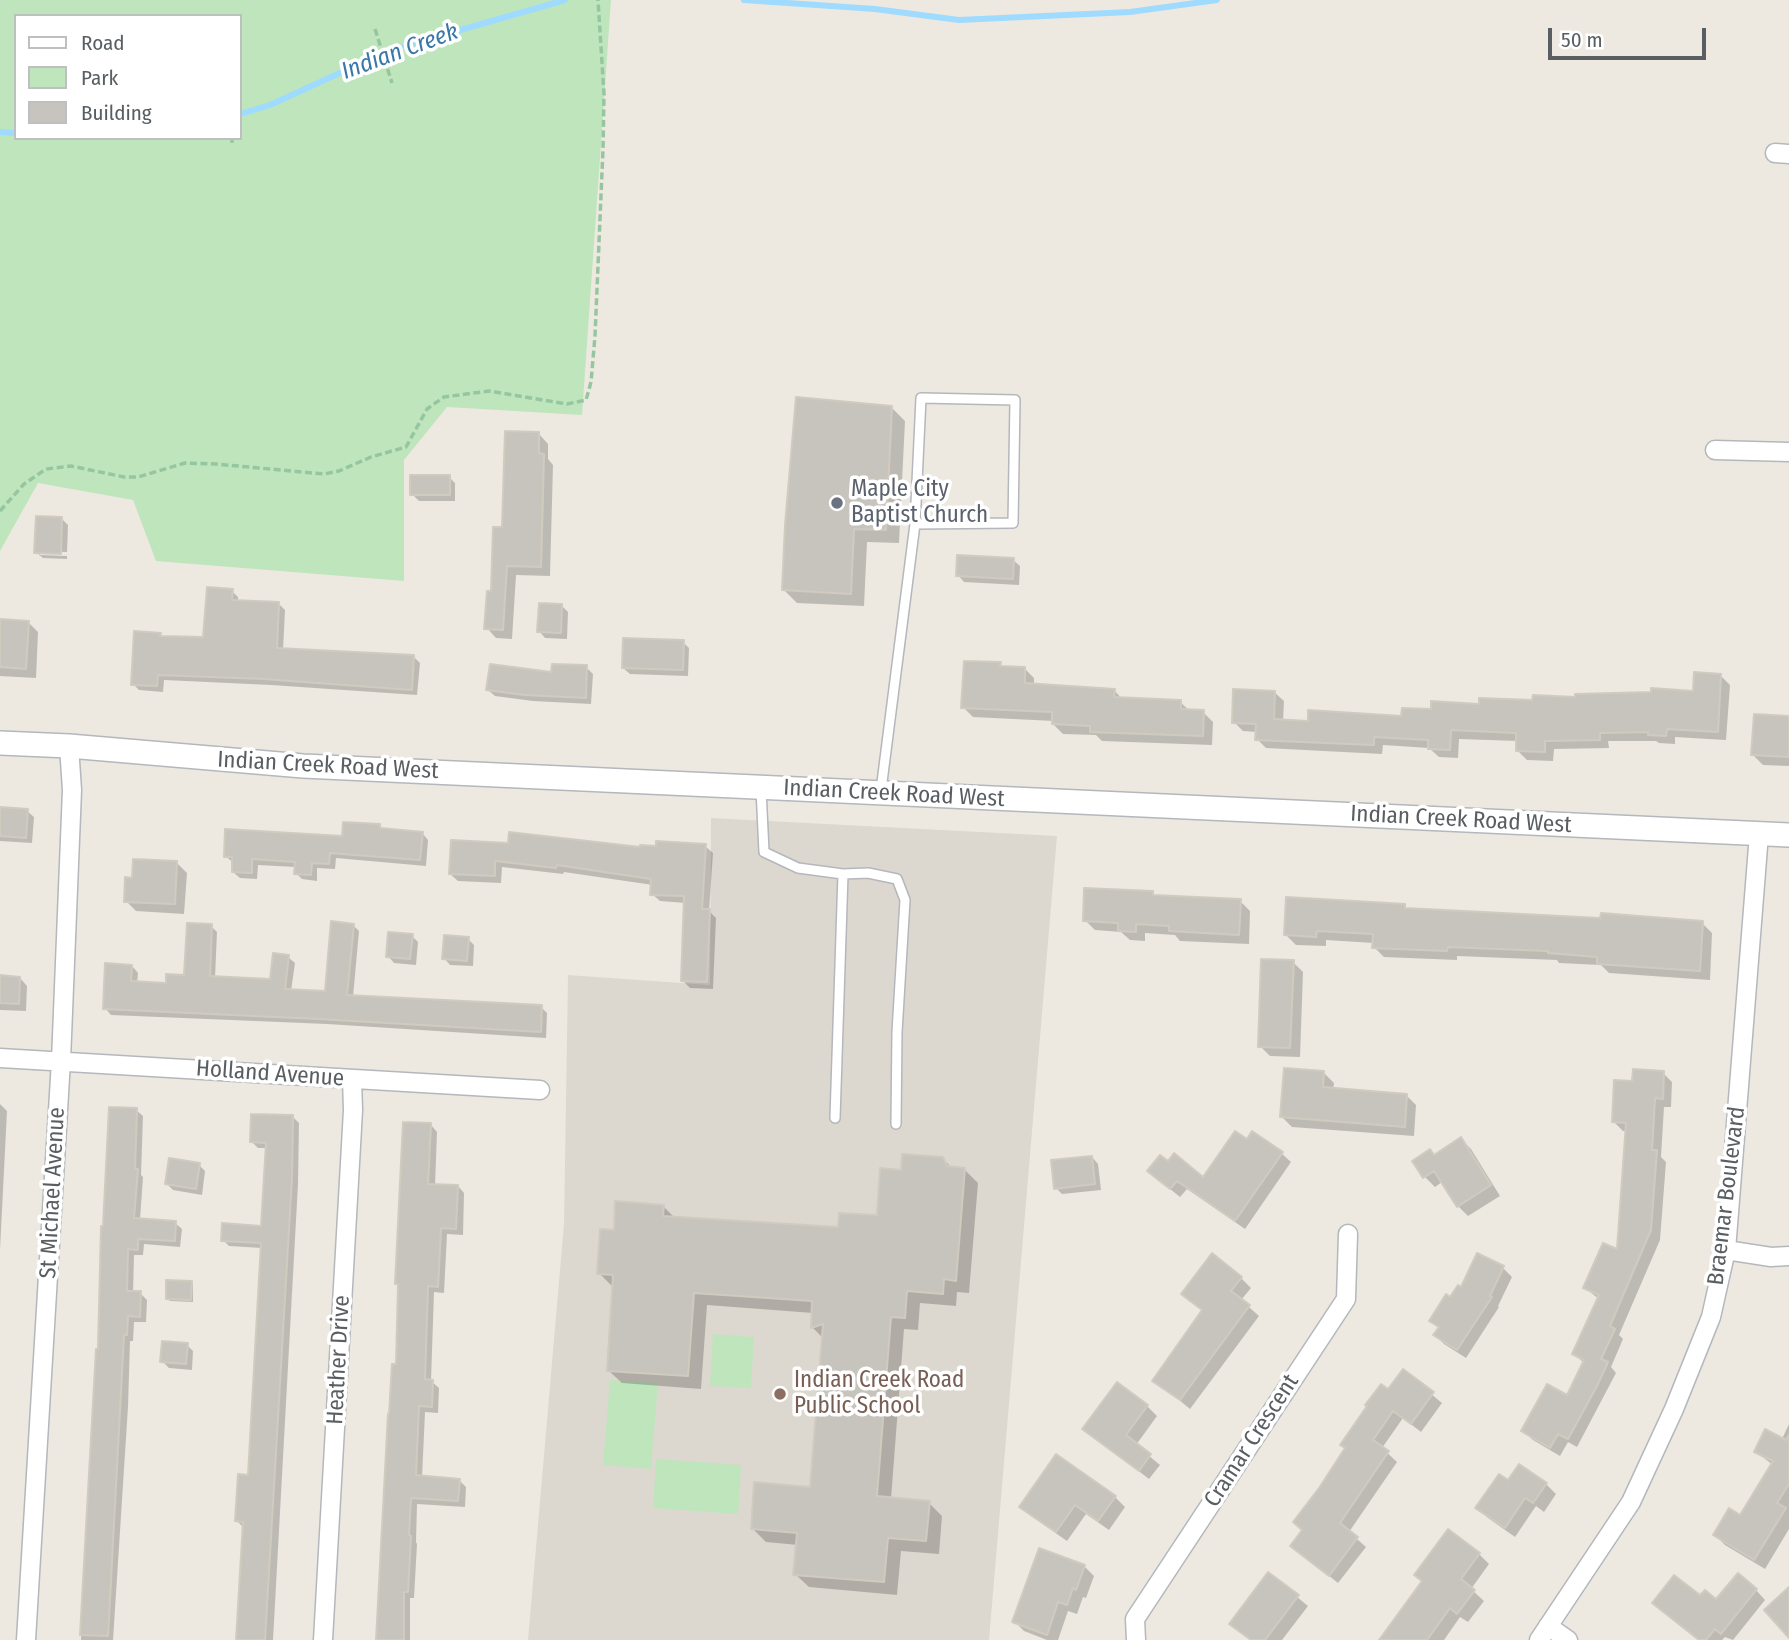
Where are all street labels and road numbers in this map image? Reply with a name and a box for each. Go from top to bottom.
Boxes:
street label: Indian Creek Road West [217,746,439,786]
street label: Indian Creek Road West [783,774,1005,814]
street label: Indian Creek Road West [1350,800,1572,840]
street label: Holland Avenue [195,1055,345,1093]
street label: Braemar Boulevard [1702,1105,1752,1287]
street label: St Michael Avenue [35,1107,71,1279]
street label: Heather Drive [322,1295,356,1425]
street label: Cramar Crescent [1199,1369,1305,1513]

